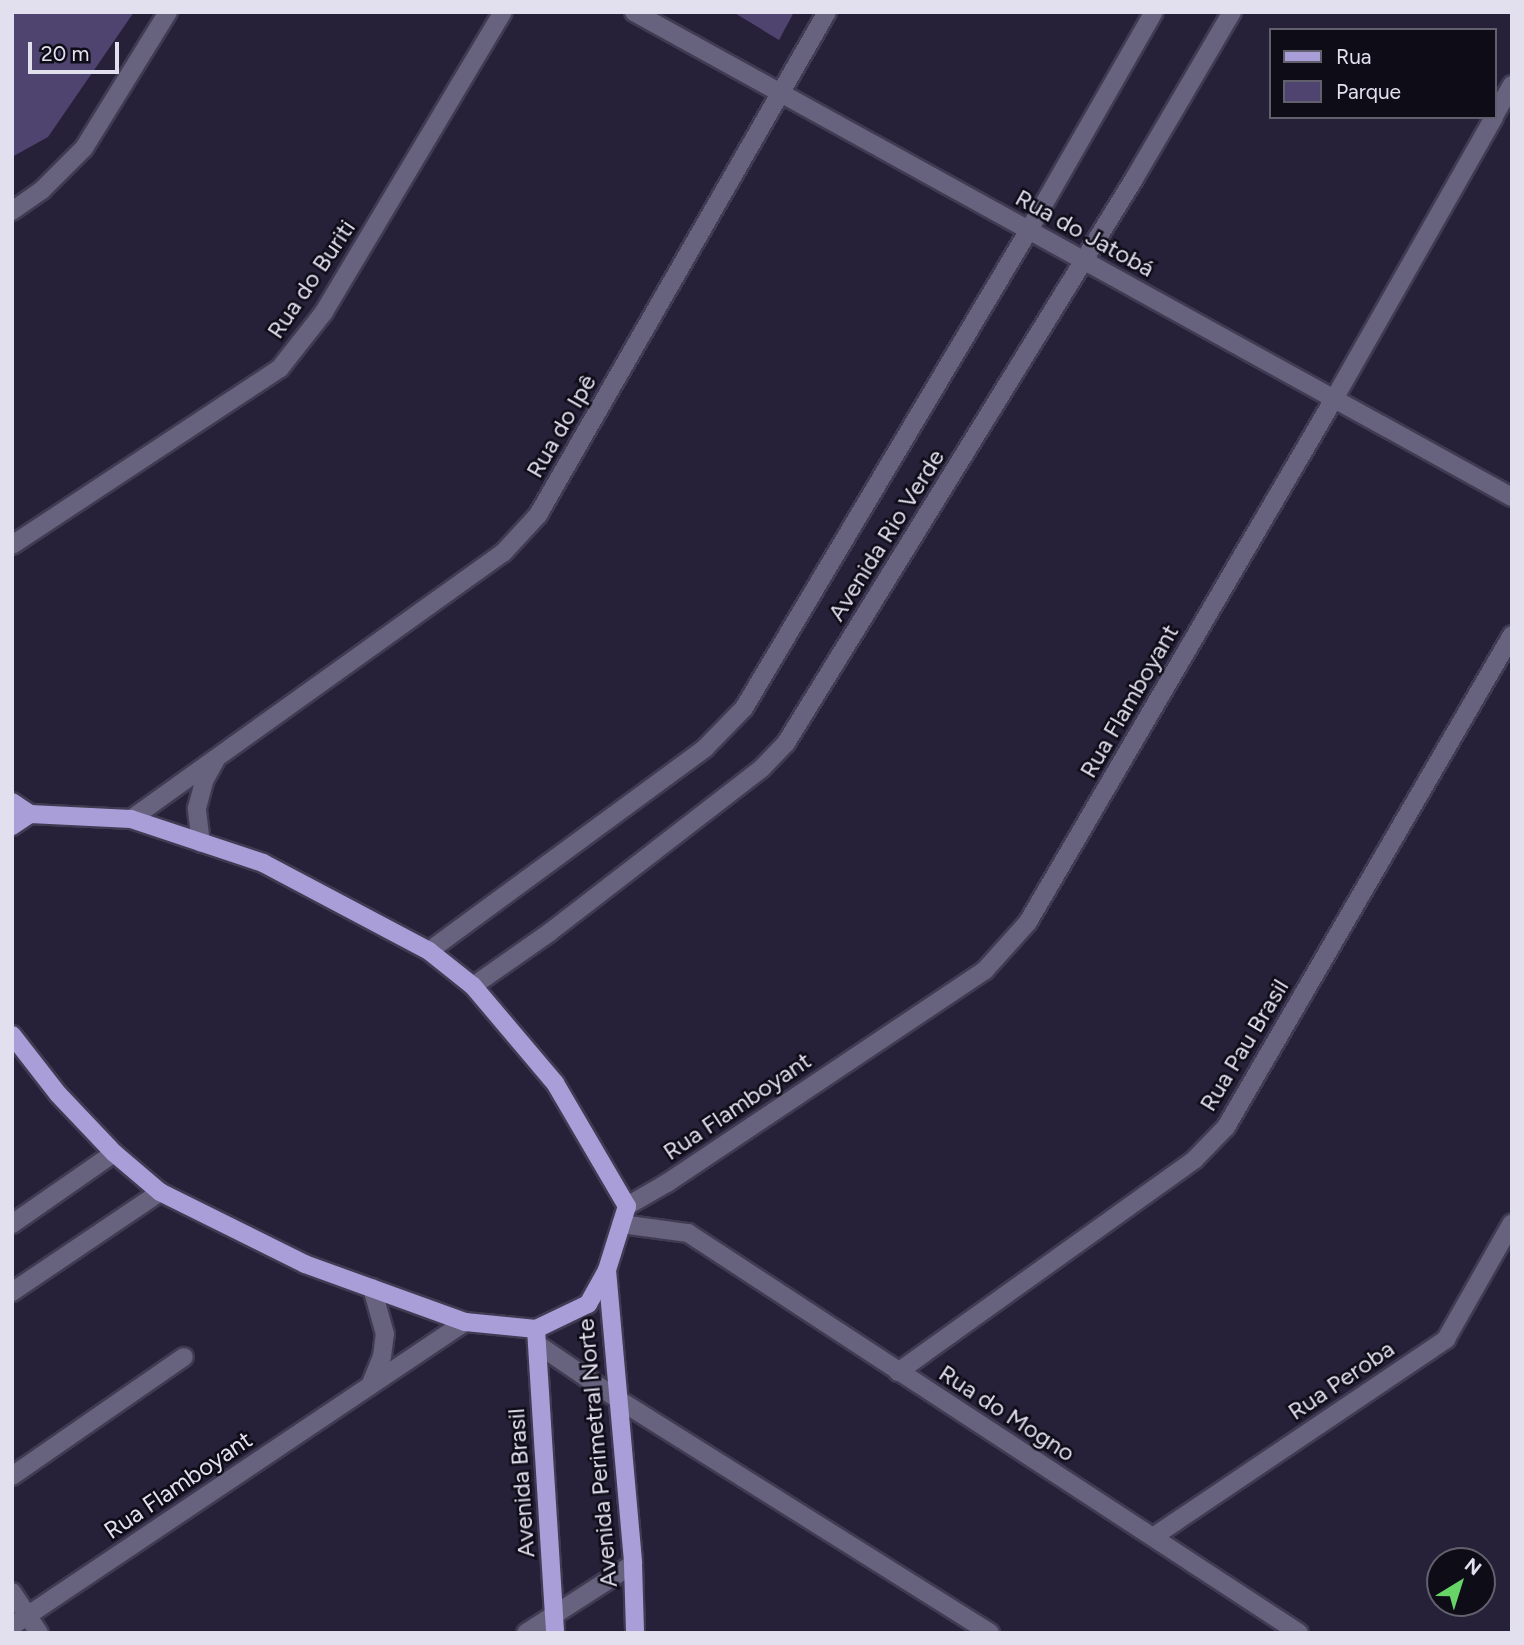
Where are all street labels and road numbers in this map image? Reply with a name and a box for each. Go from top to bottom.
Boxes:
street label: Rua do Jatobá [1011,183,1159,283]
street label: Rua do Buriti [261,214,361,344]
street label: Rua do Ipê [520,369,602,483]
street label: Avenida Rio Verde [822,444,950,626]
street label: Rua Flamboyant [1073,619,1185,783]
street label: Rua Pau Brasil [1193,974,1295,1116]
street label: Rua Flamboyant [658,1046,816,1166]
street label: Avenida Perimetral Norte [571,1317,623,1589]
street label: Rua Peroba [1283,1334,1399,1426]
street label: Rua do Mogno [934,1358,1080,1468]
street label: Avenida Brasil [501,1407,541,1559]
street label: Rua Flamboyant [99,1425,257,1545]

